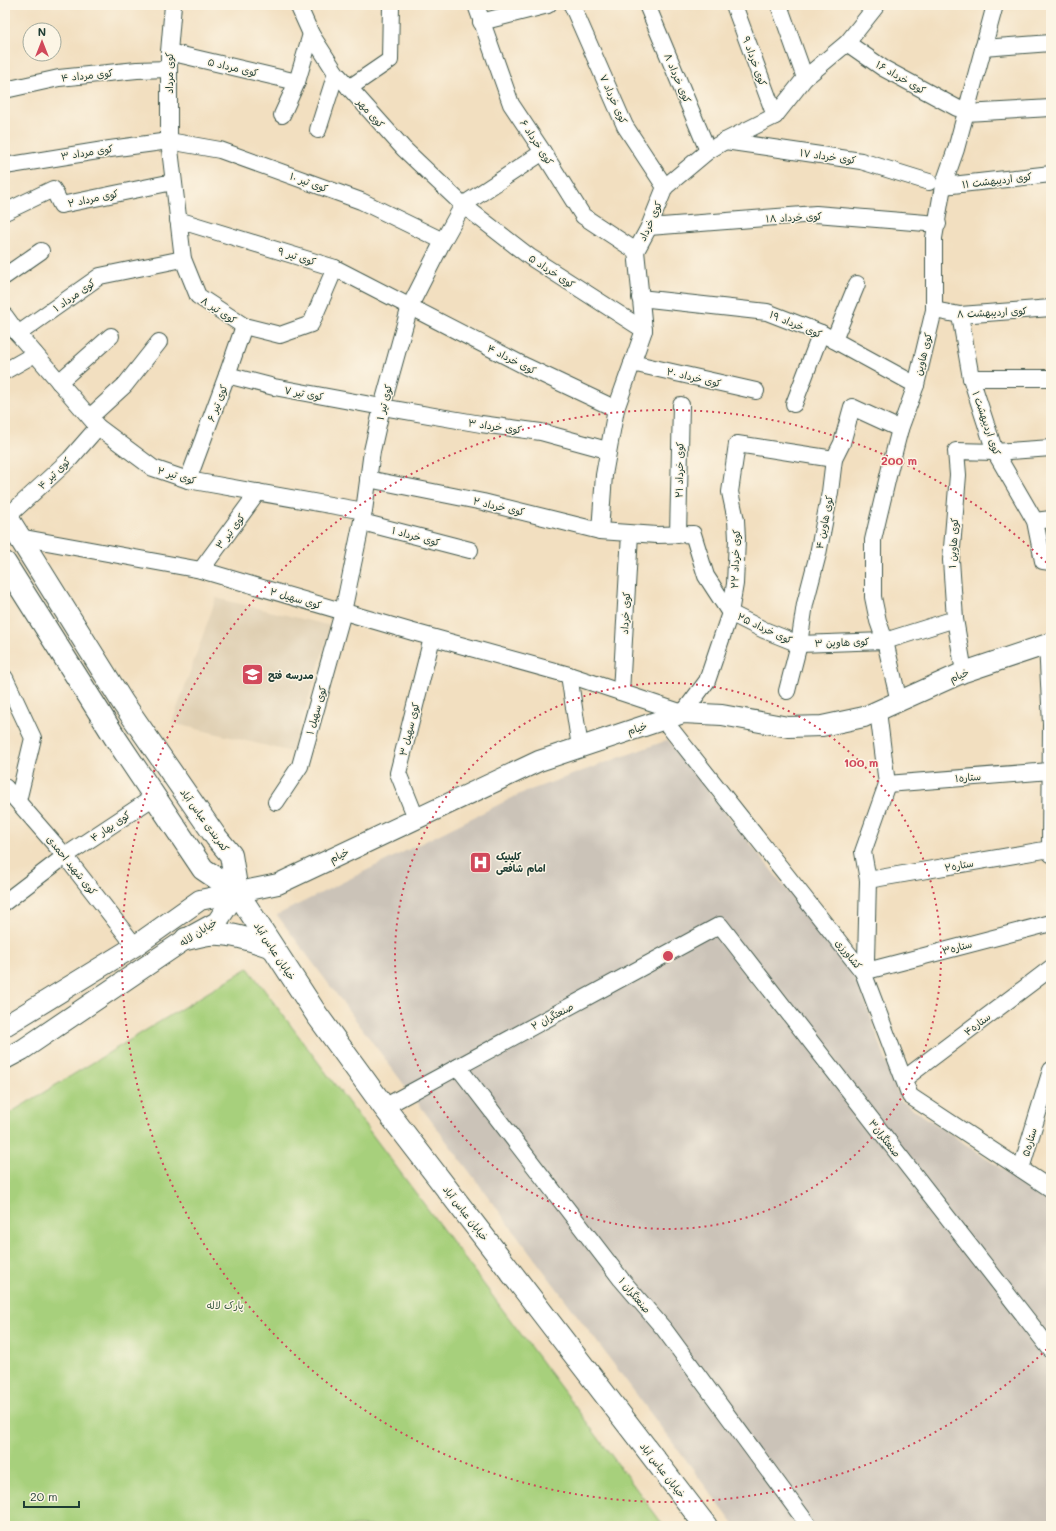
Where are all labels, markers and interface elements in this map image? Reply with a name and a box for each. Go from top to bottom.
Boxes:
north arrow [22,22,62,62]
text: N [38,24,46,39]
street label: کوی خرداد ۹ [740,34,770,88]
street label: کوی خرداد ۸ [661,51,695,105]
street label: کوی مرداد [162,52,176,94]
street label: کوی مرداد ۵ [206,54,260,80]
street label: کوی خرداد ۱۶ [874,57,928,97]
street label: کوی مرداد ۴ [60,65,114,85]
street label: کوی خرداد ۷ [597,72,631,126]
street label: کوی مهر [353,95,388,131]
street label: کوی خرداد ۶ [517,116,557,168]
street label: کوی مرداد ۳ [60,141,114,163]
street label: کوی خرداد ۱۷ [799,145,857,167]
street label: کوی تیر ۱۰ [288,169,330,195]
street label: کوی اردیبهشت ۱۱ [961,169,1033,191]
street label: کوی مرداد ۲ [66,186,120,210]
street label: کوی خرداد [635,199,665,243]
street label: کوی خرداد ۱۸ [765,209,823,225]
street label: کوی تیر ۹ [276,244,318,268]
street label: کوی خرداد ۵ [526,251,578,291]
street label: کوی مرداد ۱ [50,275,98,315]
street label: کوی تیر ۸ [198,293,240,327]
street label: کوی اردیبهشت ۸ [957,303,1027,321]
street label: کوی خرداد ۱۹ [768,307,824,341]
street label: کوی هاوین [911,331,935,377]
street label: کوی خرداد ۴ [485,341,539,377]
street label: کوی خرداد ۲۰ [665,364,723,390]
street label: کوی تیر ۶ [203,382,231,424]
street label: کوی تیر ۷ [283,383,325,403]
street label: کوی تیر ۱ [373,383,395,421]
street label: کوی اردیبهشت ۱ [969,389,1005,457]
street label: کوی خرداد ۳ [467,415,523,437]
street label: کوی خرداد ۲۱ [672,442,686,498]
text: 200 m [881,452,917,468]
street label: کوی تیر ۴ [35,454,73,492]
street label: کوی تیر ۲ [156,463,198,487]
street label: کوی خرداد ۲ [472,493,526,519]
street label: کوی هاوین ۴ [812,494,836,550]
street label: کوی تیر ۳ [212,510,248,552]
street label: کوی هاوین ۱ [945,517,961,569]
street label: کوی خرداد ۱ [390,523,442,549]
street label: کوی خرداد ۲۲ [727,529,743,589]
street label: کوی سهیل ۲ [269,584,323,612]
street label: کوی خرداد [617,591,633,635]
street label: کوی خرداد ۲۵ [735,609,795,647]
street label: کوی هاوین ۳ [814,634,870,650]
school or university icon: مدرسه فتح [239,662,265,688]
street label: خیام [947,665,971,686]
place label: مدرسه فتح [268,668,314,682]
street label: کوی سهیل ۱ [302,684,330,736]
street label: کوی سهیل ۳ [396,701,422,757]
street label: خیام [625,718,649,739]
text: 100 m [844,754,878,770]
street label: ستاره۱ [955,769,982,785]
street label: کمربندی عباس آباد [177,785,233,855]
street label: کوی بهار ۴ [87,807,133,845]
street label: کوی شهید احمدی [44,832,100,898]
street label: خیام [327,844,352,867]
hospital icon: کلینیک امام شافعی [468,849,494,875]
place label: کلینیک امام شافعی [496,849,546,876]
street label: ستاره۲ [943,856,975,874]
street label: خیابان لاله [177,915,220,949]
street label: خیابان عباس آباد [251,919,299,983]
street label: کشاورزی [833,936,865,972]
street label: ستاره۳ [940,936,974,958]
centre of rings [661,949,675,963]
street label: ۲ صنعتگران [528,999,576,1033]
street label: ستاره۴ [961,1009,993,1039]
street label: صنعتگران۳ [866,1116,904,1160]
street label: ستاره۵ [1018,1126,1040,1158]
street label: خیابان عباس آباد [440,1182,492,1244]
street label: ۱ صنعتگران [616,1274,654,1316]
park label: پارک لاله [207,1298,243,1312]
street label: خیابان عباس آباد [637,1439,689,1501]
scale bar [24,1483,79,1509]
text: 20 m [30,1488,58,1504]

